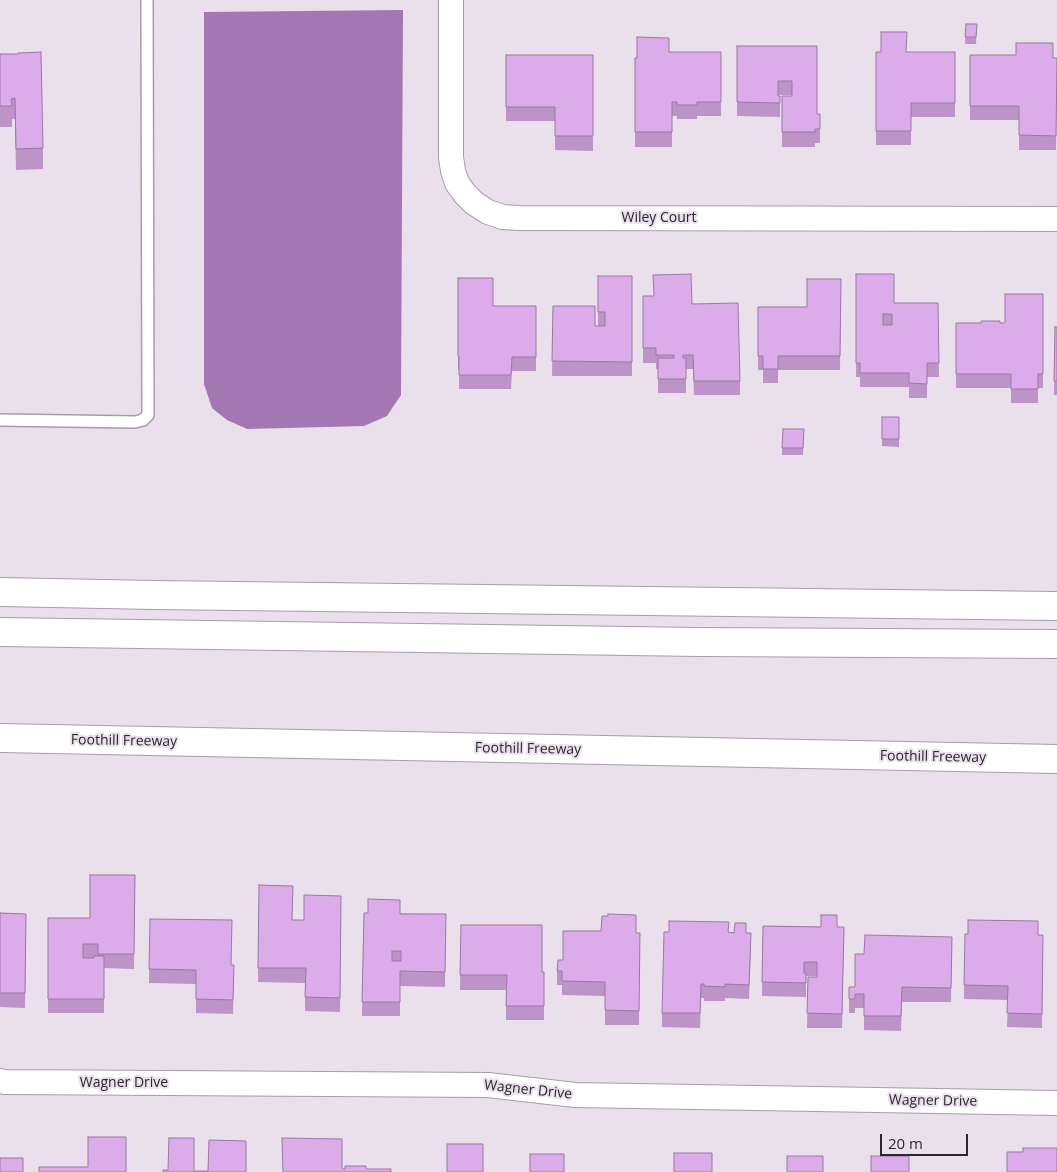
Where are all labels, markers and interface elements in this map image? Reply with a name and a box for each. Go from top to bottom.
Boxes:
street label: Wiley Court [621,210,697,226]
street label: Foothill Freeway [71,732,177,750]
street label: Foothill Freeway [475,740,581,758]
street label: Foothill Freeway [880,748,986,766]
street label: Wagner Drive [80,1075,168,1091]
street label: Wagner Drive [483,1077,573,1103]
street label: Wagner Drive [889,1092,977,1110]
scale bar [882,1124,970,1156]
text: 20 m [888,1133,923,1153]

